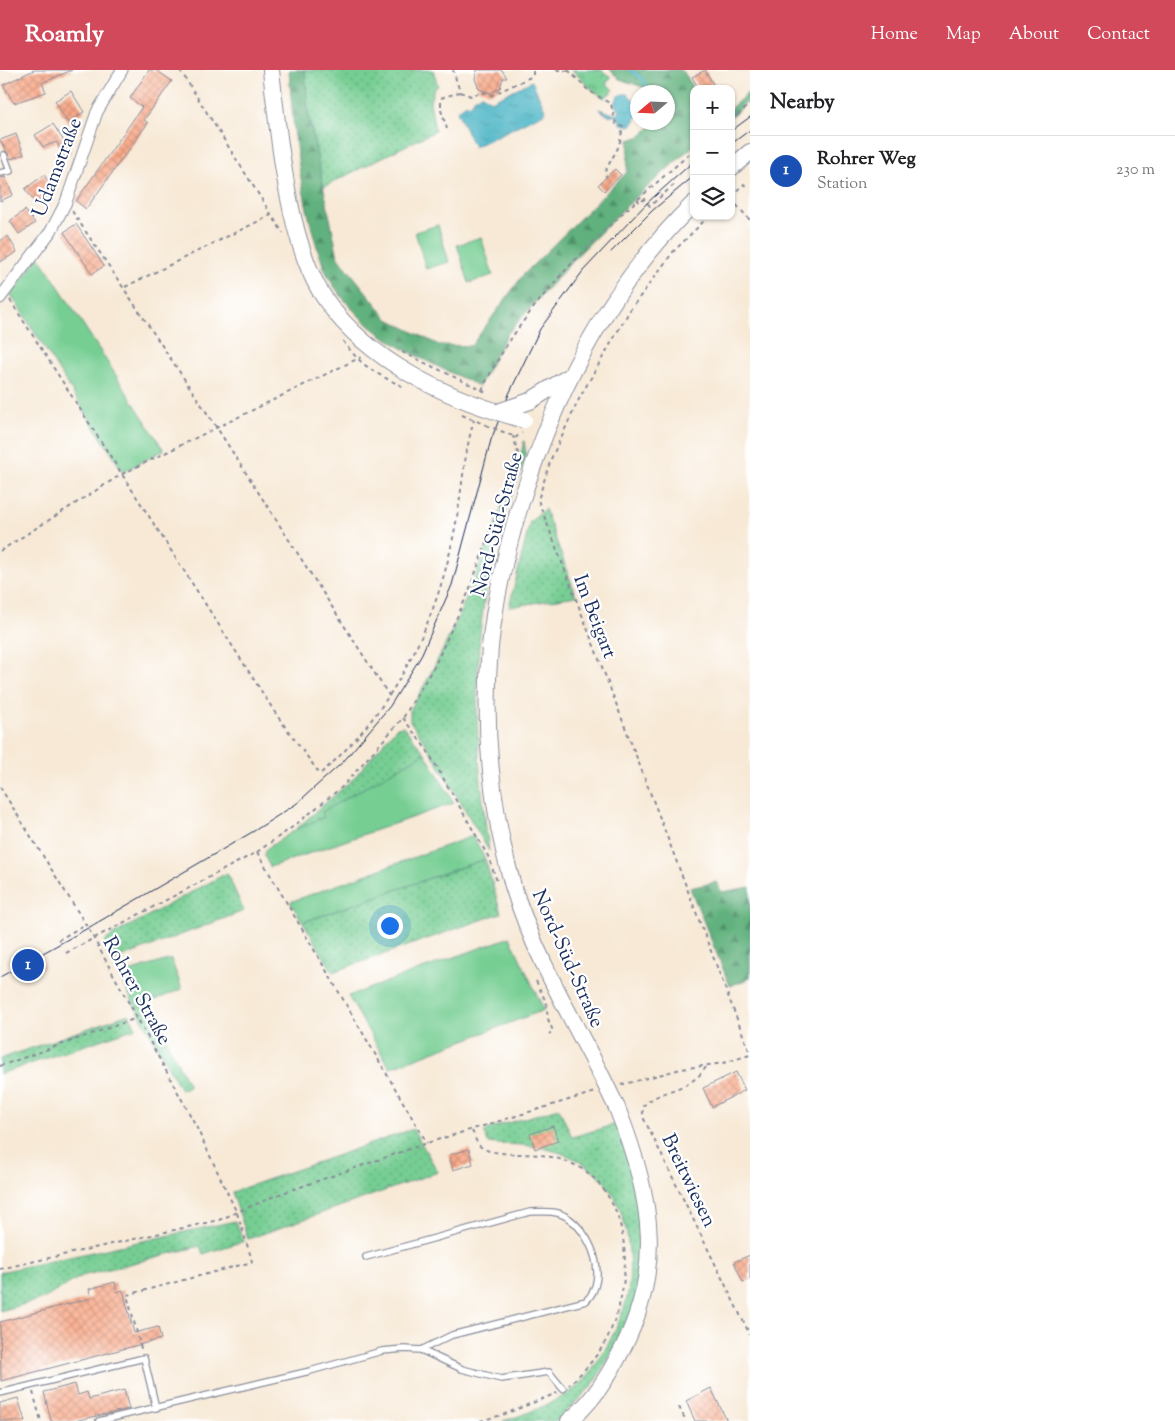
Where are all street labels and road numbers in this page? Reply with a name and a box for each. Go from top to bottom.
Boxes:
street label: Udamstraße [26,114,91,222]
street label: Nord-Süd-Straße [465,449,532,600]
street label: Im Beigart [564,571,623,663]
street label: Nord-Süd-Straße [523,885,610,1033]
street label: Rohrer Straße [94,932,178,1051]
street label: Breitwiesen [653,1129,723,1233]

